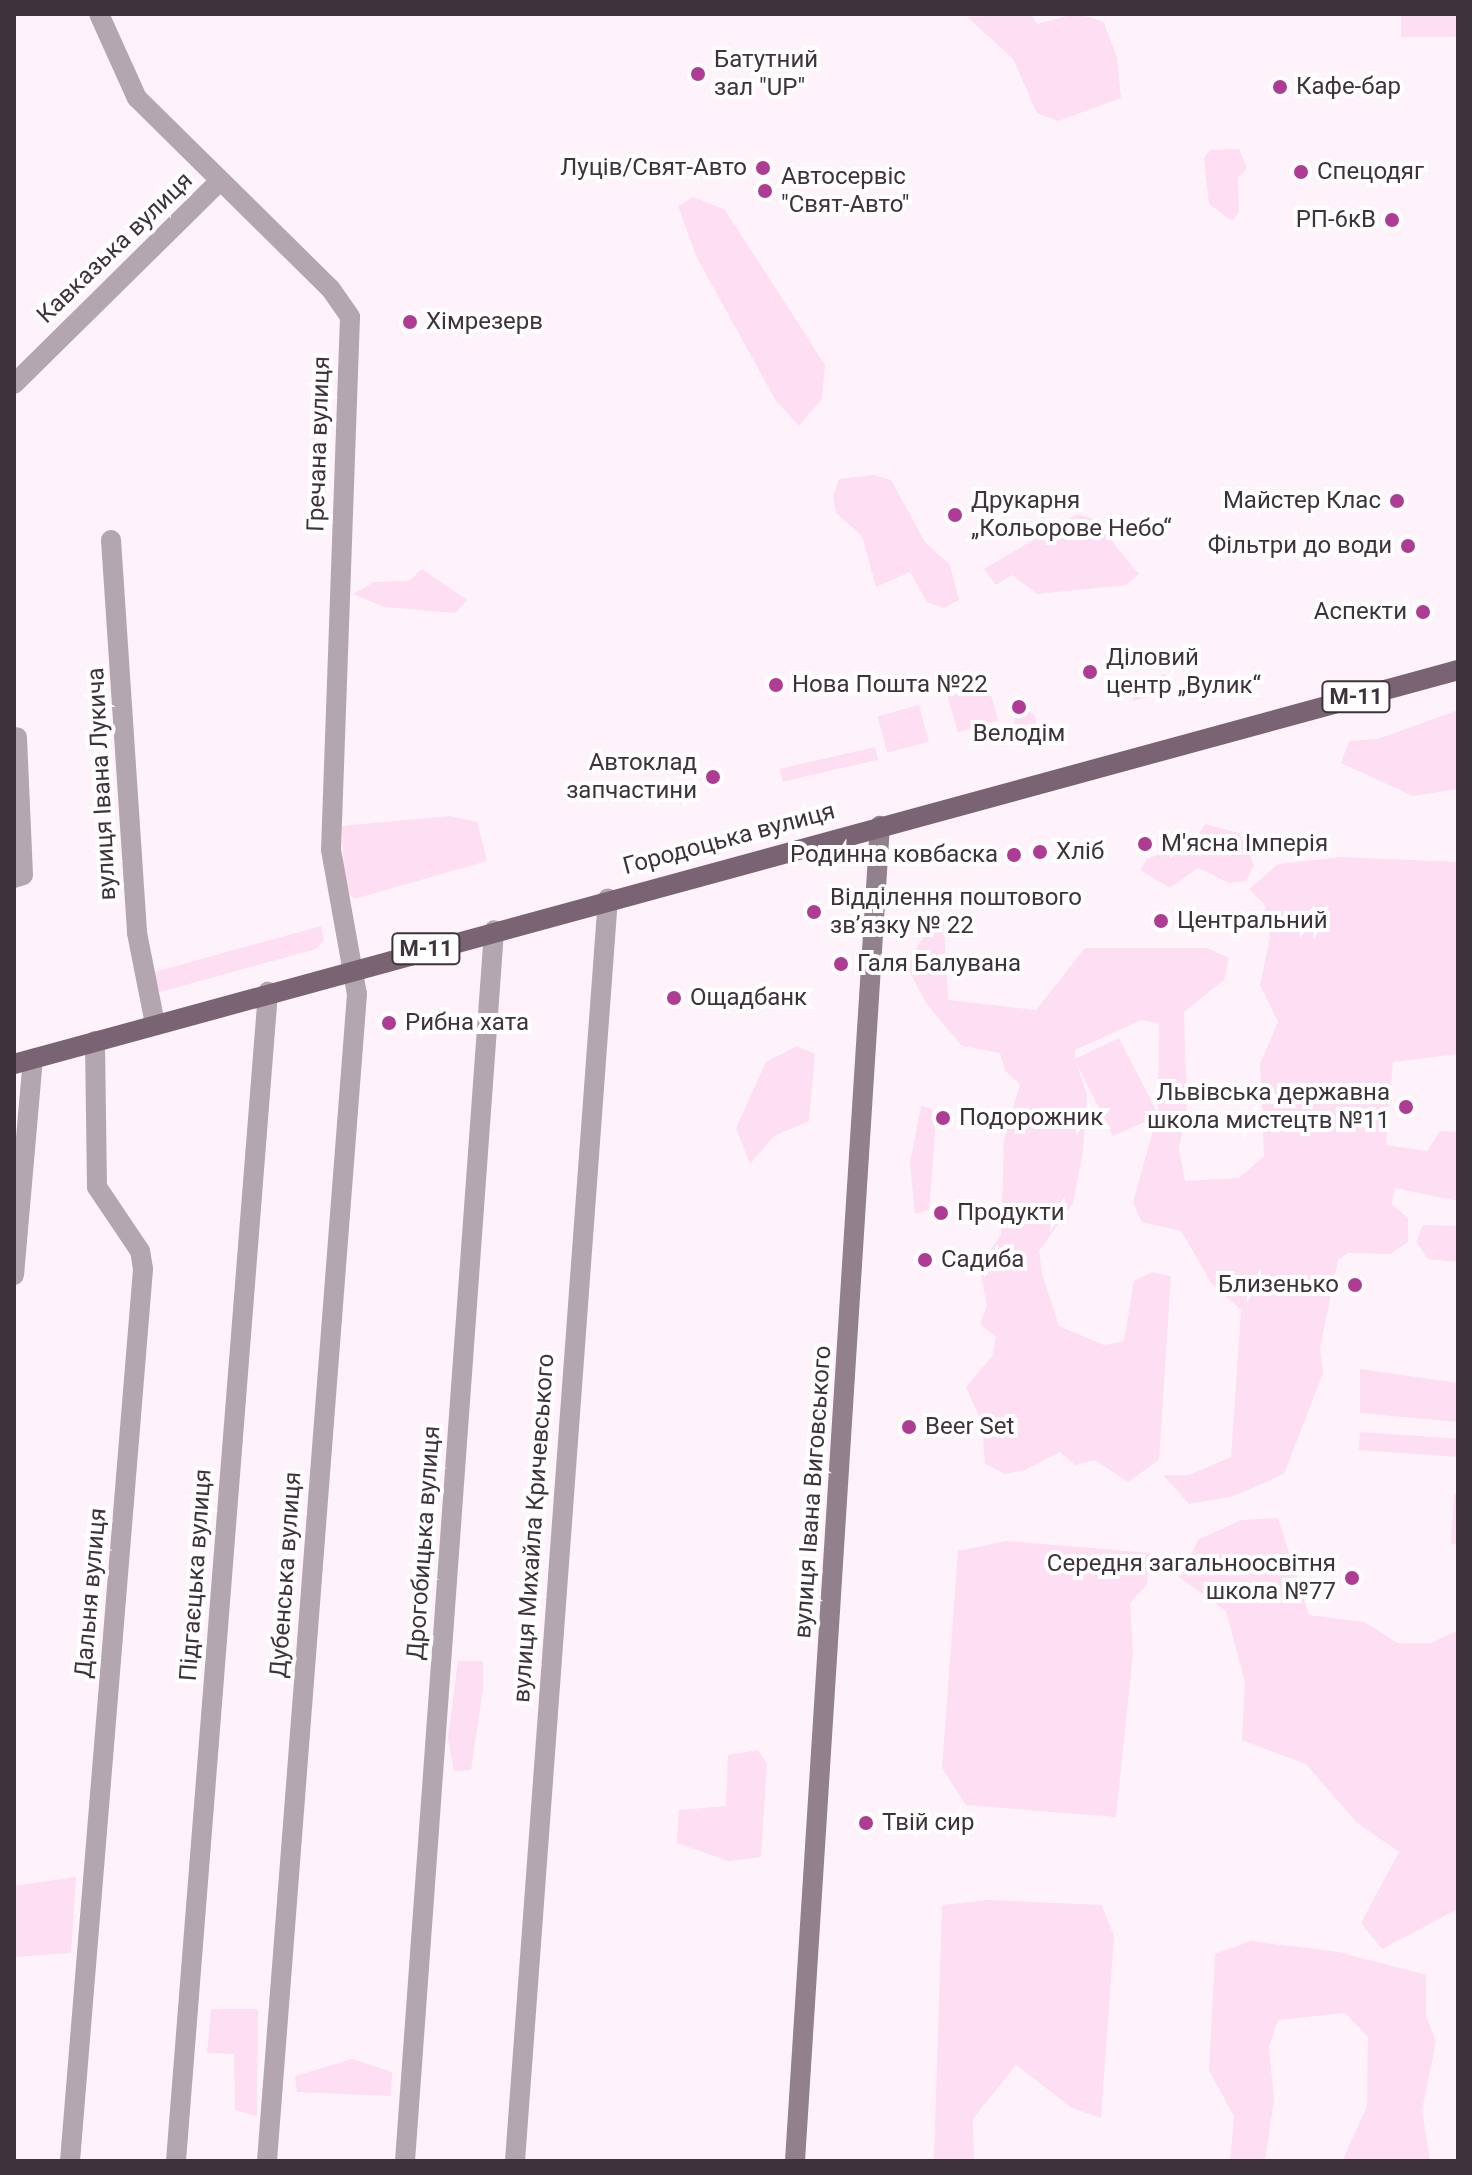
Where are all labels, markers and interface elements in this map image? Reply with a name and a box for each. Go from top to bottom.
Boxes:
place label: Батутний зал "UP" [714,46,818,102]
marker: Батутний зал "UP" [689,65,707,83]
place label: Кафе-бар [1296,73,1401,101]
marker: Кафе-бар [1271,78,1289,96]
place label: Луців/Свят-Авто [560,154,747,182]
place label: Спецодяг [1317,158,1424,186]
marker: Луців/Свят-Авто [754,159,772,177]
place label: Автосервіс "Свят-Авто" [781,163,909,219]
marker: Спецодяг [1292,163,1310,181]
street label: Кавказька вулиця [31,166,199,330]
marker: Автосервіс "Свят-Авто" [756,182,774,200]
place label: РП-6кВ [1296,206,1376,234]
marker: РП-6кВ [1383,211,1401,229]
place label: Хімрезерв [426,308,543,336]
marker: Хімрезерв [401,313,419,331]
street label: Гречана вулиця [302,356,336,532]
place label: Друкарня „Кольорове Небо“ [971,487,1172,543]
place label: Майстер Клас [1223,487,1381,515]
marker: Майстер Клас [1388,492,1406,510]
marker: Друкарня „Кольорове Небо“ [946,506,964,524]
place label: Фільтри до води [1208,532,1392,560]
marker: Фільтри до води [1399,537,1417,555]
place label: Аспекти [1314,598,1407,626]
marker: Аспекти [1414,603,1432,621]
place label: Діловий центр „Вулик“ [1106,644,1261,700]
marker: Діловий центр „Вулик“ [1081,663,1099,681]
street label: вулиця Івана Лукича [82,667,122,901]
place label: Нова Пошта №22 [792,671,988,699]
marker: Нова Пошта №22 [767,676,785,694]
road number: М-11 [1320,679,1392,715]
marker: Велодім [1010,698,1028,716]
place label: Велодім [973,720,1065,748]
place label: Автоклад запчастини [566,749,697,805]
marker: Автоклад запчастини [704,768,722,786]
street label: Городоцька вулиця [620,797,838,881]
place label: М'ясна Імперія [1161,830,1328,858]
marker: М'ясна Імперія [1136,835,1154,853]
place label: Хліб [1056,838,1104,866]
place label: Родинна ковбаска [790,841,998,869]
marker: Хліб [1031,843,1049,861]
marker: Родинна ковбаска [1005,846,1023,864]
place label: Відділення поштового зв’язку № 22 [830,884,1082,940]
marker: Відділення поштового зв’язку № 22 [805,903,823,921]
place label: Центральний [1177,907,1328,935]
marker: Центральний [1152,912,1170,930]
road number: М-11 [390,931,462,967]
place label: Галя Балувана [857,950,1021,978]
marker: Галя Балувана [832,955,850,973]
place label: Ощадбанк [690,984,807,1012]
marker: Ощадбанк [665,989,683,1007]
place label: Рибна хата [405,1009,529,1037]
marker: Рибна хата [380,1014,398,1032]
place label: Львівська державна школа мистецтв №11 [1147,1079,1390,1135]
marker: Львівська державна школа мистецтв №11 [1397,1098,1415,1116]
place label: Подорожник [959,1104,1103,1132]
marker: Подорожник [934,1109,952,1127]
place label: Продукти [957,1199,1065,1227]
marker: Продукти [932,1204,950,1222]
place label: Садиба [941,1246,1024,1274]
marker: Садиба [916,1251,934,1269]
place label: Близенько [1218,1271,1339,1299]
marker: Близенько [1346,1276,1364,1294]
street label: вулиця Івана Виговського [788,1345,838,1639]
street label: вулиця Михайла Кричевського [507,1353,561,1703]
place label: Beer Set [925,1413,1014,1441]
marker: Beer Set [900,1418,918,1436]
street label: Дрогобицька вулиця [401,1425,447,1661]
street label: Підгаєцька вулиця [174,1468,218,1682]
street label: Дубенська вулиця [264,1471,308,1679]
street label: Дальня вулиця [69,1507,113,1679]
place label: Середня загальноосвітня школа №77 [1047,1550,1336,1606]
marker: Середня загальноосвітня школа №77 [1343,1569,1361,1587]
place label: Твій сир [882,1809,974,1837]
marker: Твій сир [857,1814,875,1832]

